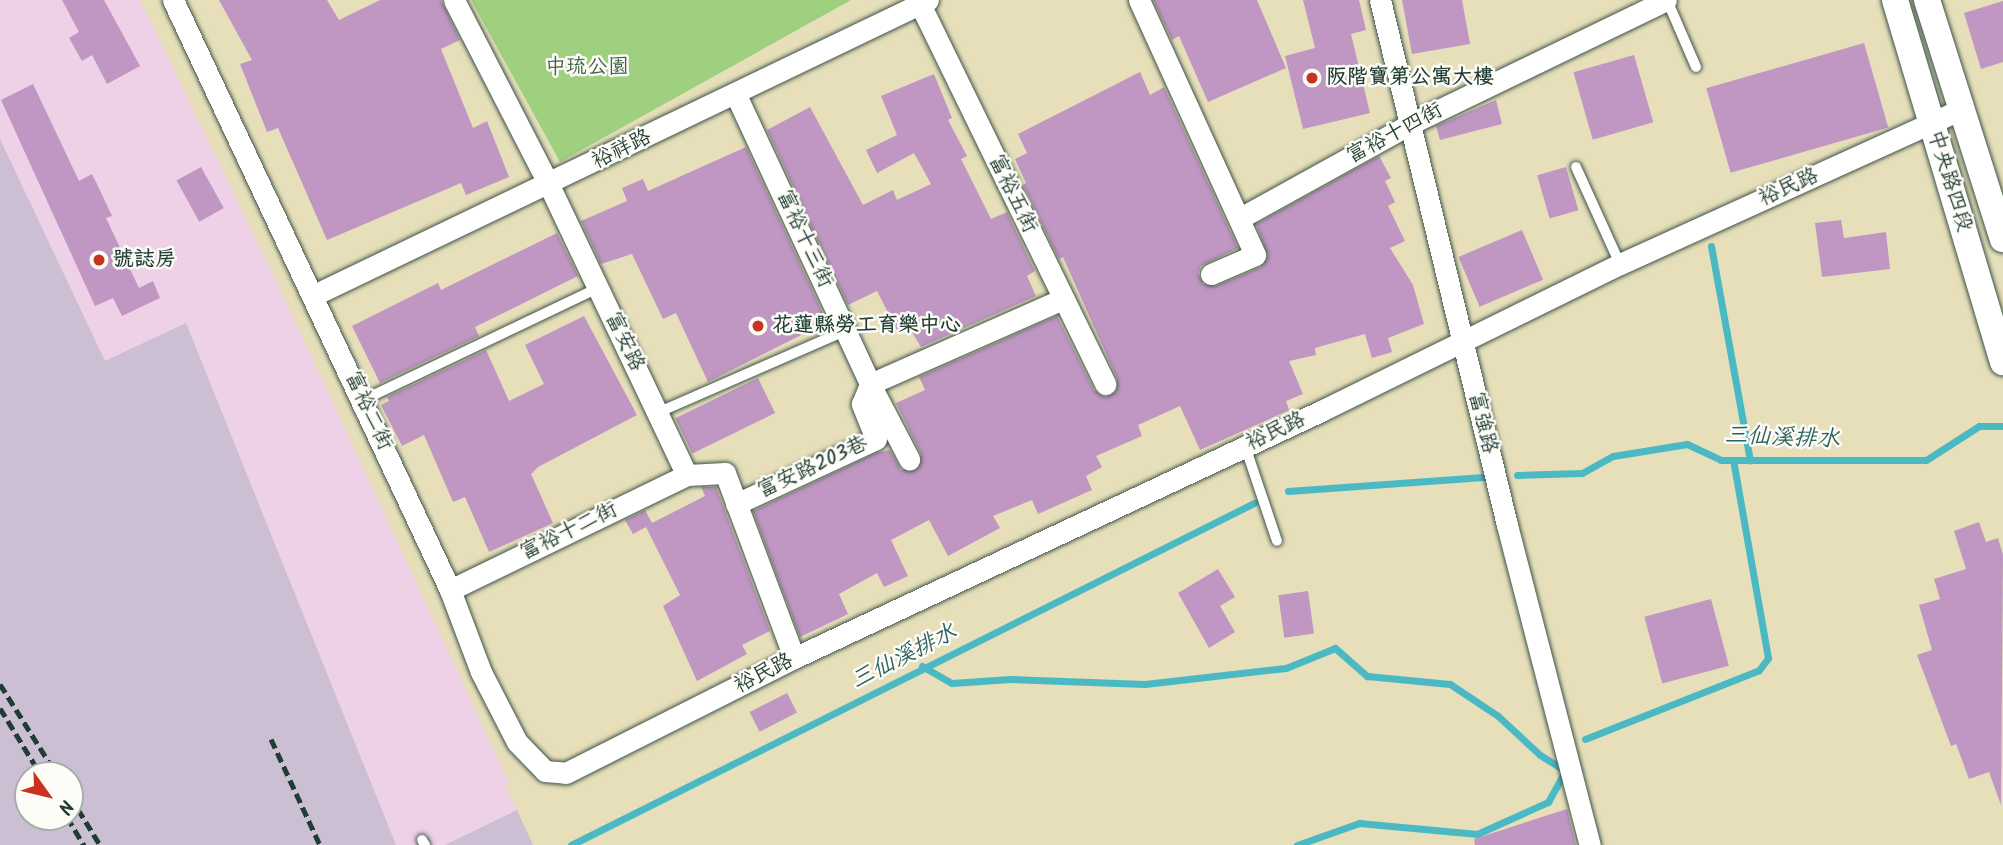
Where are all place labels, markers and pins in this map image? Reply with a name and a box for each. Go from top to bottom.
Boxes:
place label: 阪階寶第公寓大樓 [1326,65,1494,91]
marker: 阪階寶第公寓大樓 [1304,70,1320,86]
place label: 號誌房 [113,247,176,273]
marker: 號誌房 [91,252,107,268]
place label: 花蓮縣勞工育樂中心 [772,313,961,339]
marker: 花蓮縣勞工育樂中心 [750,318,766,334]

